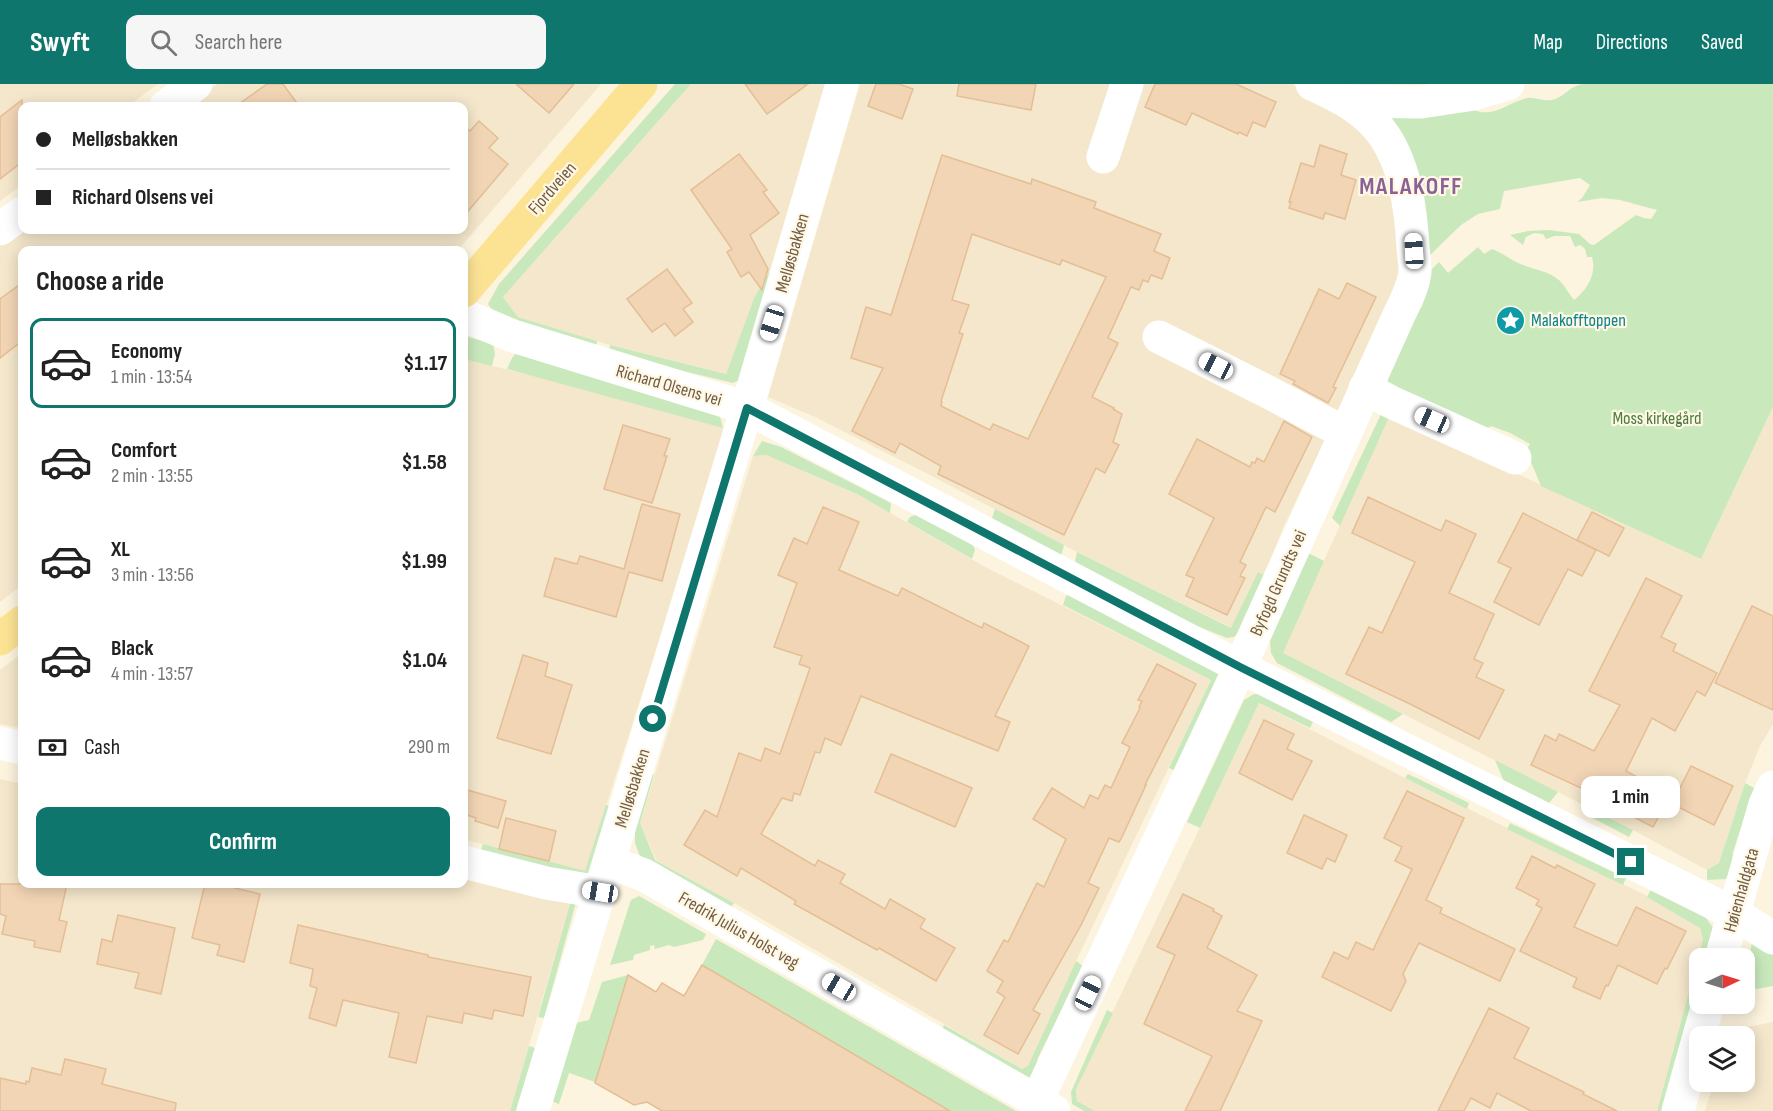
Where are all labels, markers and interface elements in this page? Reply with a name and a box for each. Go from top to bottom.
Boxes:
search box [126,15,546,69]
text: Swyft [30,26,90,59]
icon: search [147,26,180,59]
text: Search here [195,29,282,56]
text: Map [1533,30,1563,55]
text: Directions [1596,30,1668,55]
text: Saved [1701,30,1743,55]
text: Melløsbakken [72,126,178,153]
street label: Fjordveien [524,158,581,219]
district label: MALAKOFF [1359,172,1463,201]
text: Richard Olsens vei [72,184,213,211]
street label: Melløsbakken [771,211,814,295]
car [1404,233,1424,269]
text: Choose a ride [36,266,164,298]
car [758,303,786,343]
place icon: Malakofftoppen [1494,304,1526,336]
place label: Malakofftoppen [1531,310,1626,331]
icon: car [39,336,93,390]
text: Economy [111,338,182,365]
text: $1.17 [403,350,447,377]
car [1196,350,1236,382]
street label: Richard Olsens vei [614,360,724,411]
text: 1 min · 13:54 [111,365,192,389]
car [1412,404,1452,436]
park label: Moss kirkegård [1612,408,1702,429]
icon: car [39,435,93,489]
text: Comfort [111,437,177,464]
text: $1.58 [402,449,447,476]
text: 2 min · 13:55 [111,464,193,488]
street label: Byfogd Grundts vei [1246,527,1311,639]
icon: car [39,534,93,588]
text: XL [111,536,130,563]
text: $1.99 [401,548,447,575]
text: 3 min · 13:56 [111,563,194,587]
icon: car [39,633,93,687]
text: Black [111,635,153,662]
text: $1.04 [401,647,447,674]
text: 4 min · 13:57 [111,662,193,686]
route start [639,705,666,732]
icon: cash [36,731,69,764]
text: Cash [84,734,120,761]
text: 290 m [408,735,450,759]
street label: Melløsbakken [611,746,654,830]
callout: 1 min [1582,775,1680,817]
text: 1 min [1612,785,1649,809]
button: Confirm [36,807,450,876]
street label: Høienhaldgata [1719,846,1764,935]
route end [1617,848,1644,875]
car [581,880,619,904]
street label: Fredrik Julius Holst veg [675,887,803,973]
north arrow [1689,948,1755,1014]
map controls [1689,948,1755,1092]
car [819,970,859,1004]
car [1072,973,1104,1013]
button: layers [1689,1026,1755,1092]

